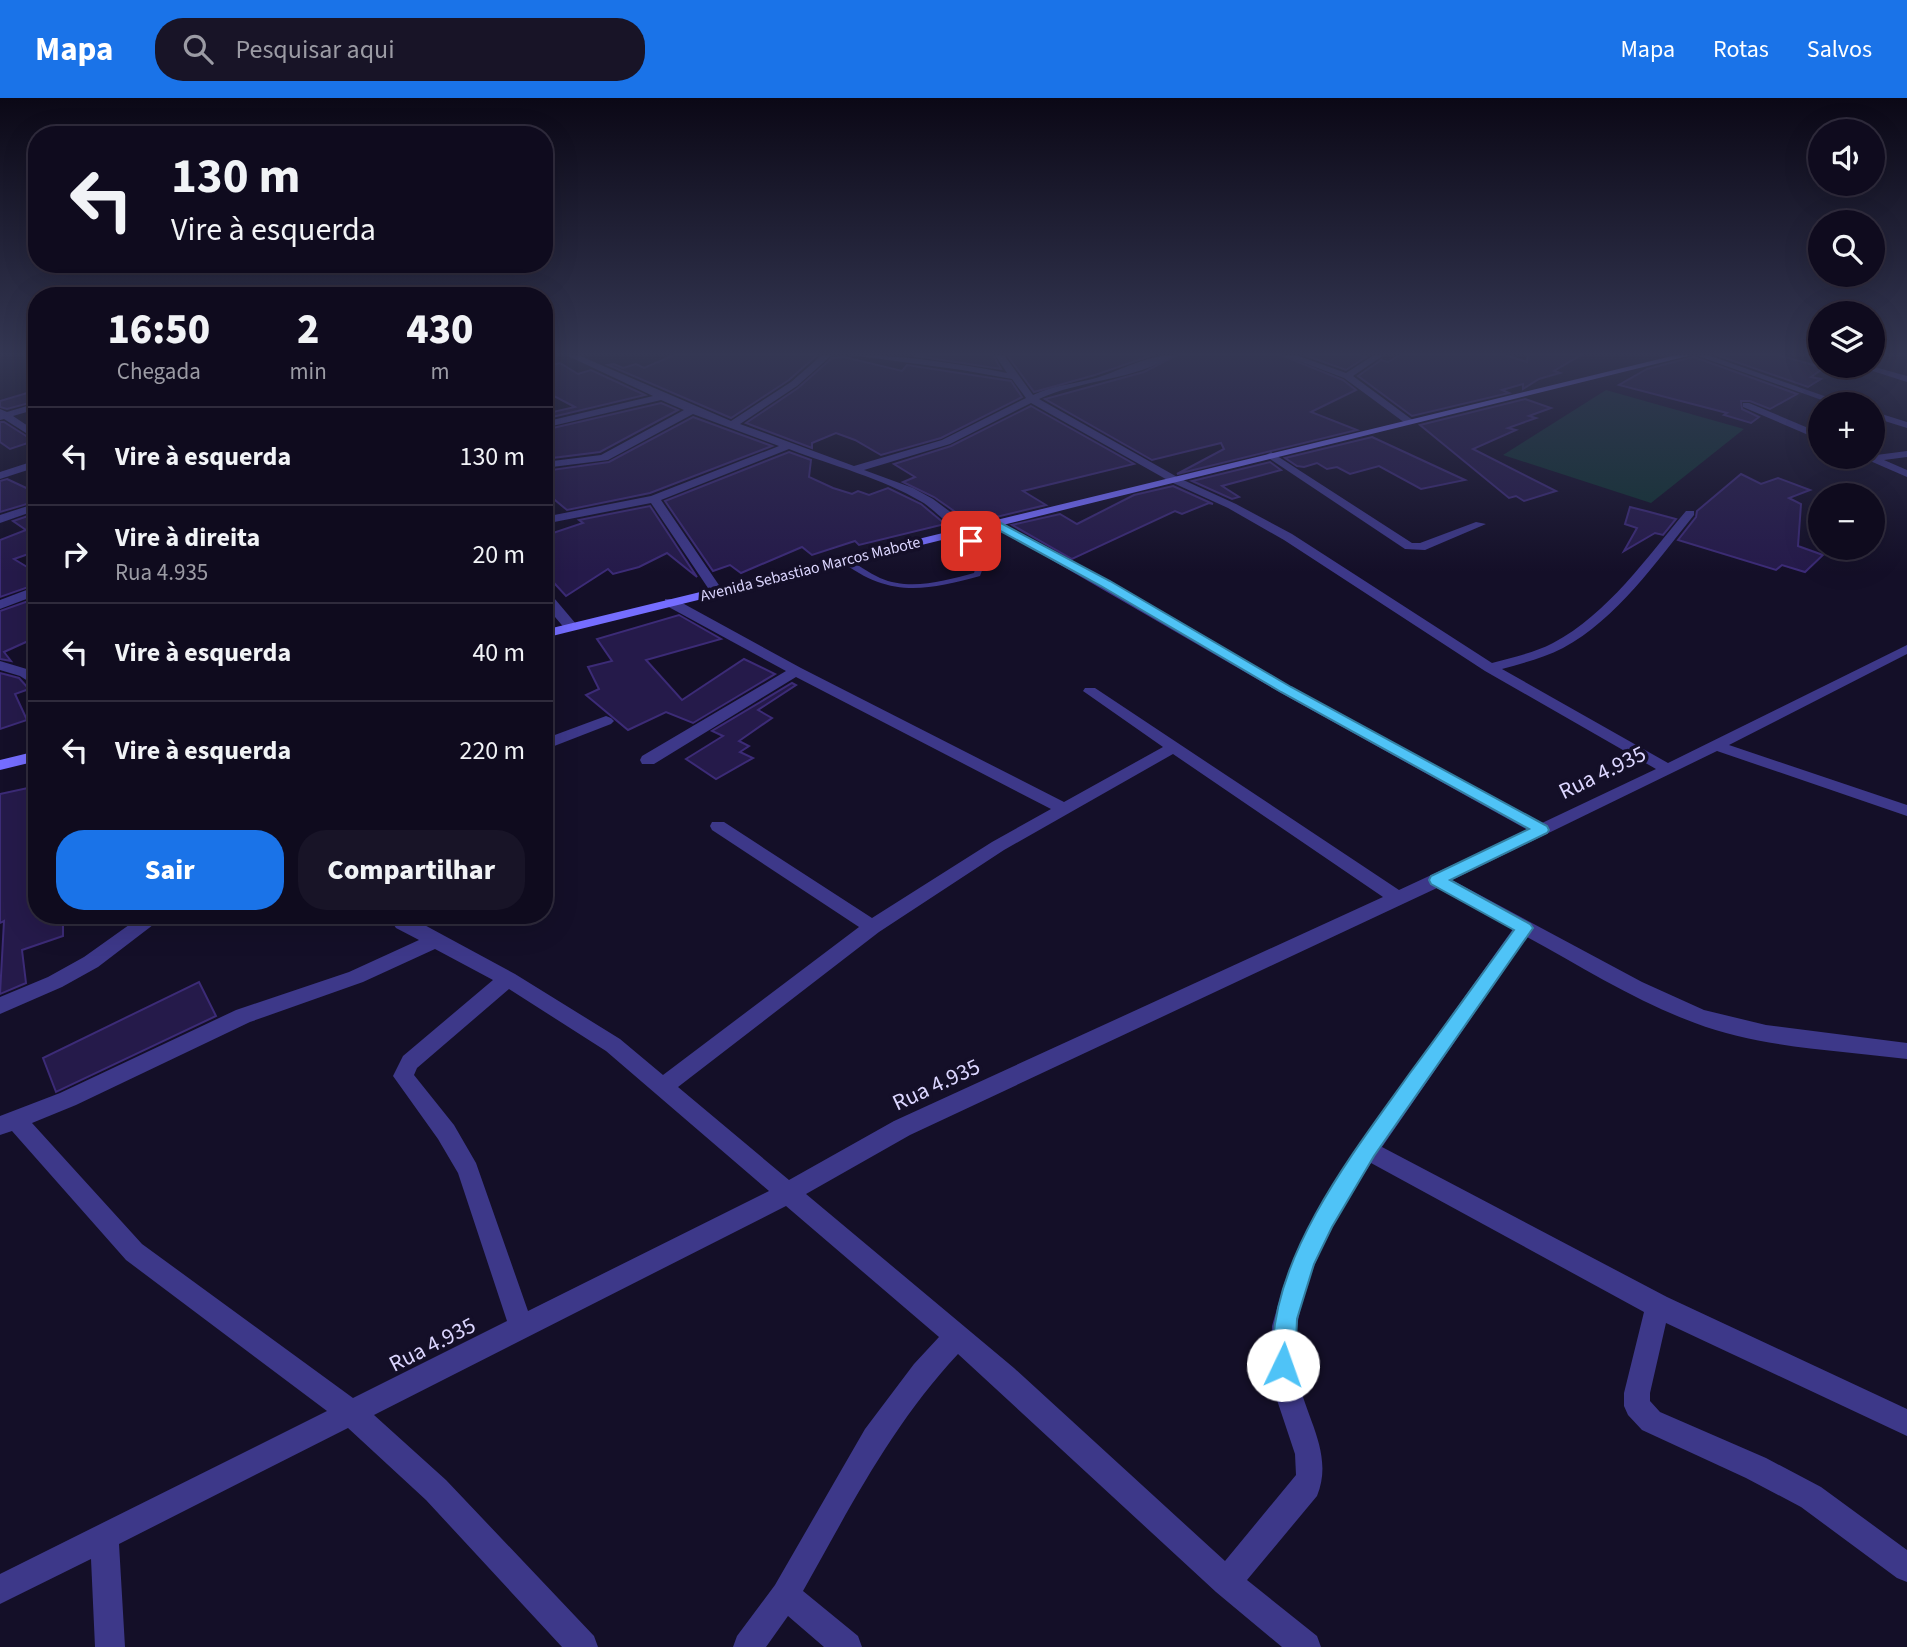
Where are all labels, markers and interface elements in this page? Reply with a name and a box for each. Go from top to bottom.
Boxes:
search box [155,18,645,81]
text: Mapa [35,26,113,73]
icon: search [179,30,217,68]
text: Pesquisar aqui [235,31,395,68]
text: Mapa [1620,32,1675,67]
text: Rotas [1713,32,1769,67]
text: Salvos [1807,32,1872,67]
map controls [1808,119,1885,560]
button: sound [1808,119,1885,196]
text: 130 m [171,142,300,212]
icon: left [56,154,147,245]
text: Vire à esquerda [171,207,376,253]
button: search [1808,210,1885,287]
text: 16:50 [107,300,210,360]
text: 2 [297,300,319,360]
text: 430 [406,300,474,360]
button: layers [1808,301,1885,378]
text: Chegada [117,355,201,388]
text: min [290,355,327,388]
text: m [430,355,449,388]
button: + [1808,392,1885,469]
icon: left [56,437,94,475]
text: Vire à esquerda [115,438,291,475]
text: 130 m [459,438,525,475]
button: − [1808,483,1885,560]
pin [941,511,1001,571]
text: Vire à direita [115,519,260,556]
icon: arrive [952,522,990,560]
street label: Avenida Sebastiao Marcos Mabote [698,531,923,607]
icon: right [56,535,94,573]
text: 20 m [472,536,525,573]
text: Rua 4.935 [115,556,208,589]
icon: left [56,633,94,671]
text: Vire à esquerda [115,634,291,671]
text: 40 m [472,634,525,671]
icon: left [56,731,94,769]
text: Vire à esquerda [115,732,291,769]
text: 220 m [459,732,525,769]
street label: Rua 4.935 [1553,737,1651,808]
button: Sair [56,830,284,910]
button: Compartilhar [298,830,525,910]
street label: Rua 4.935 [887,1050,985,1119]
street label: Rua 4.935 [383,1309,481,1380]
position arrow [1246,1328,1320,1402]

